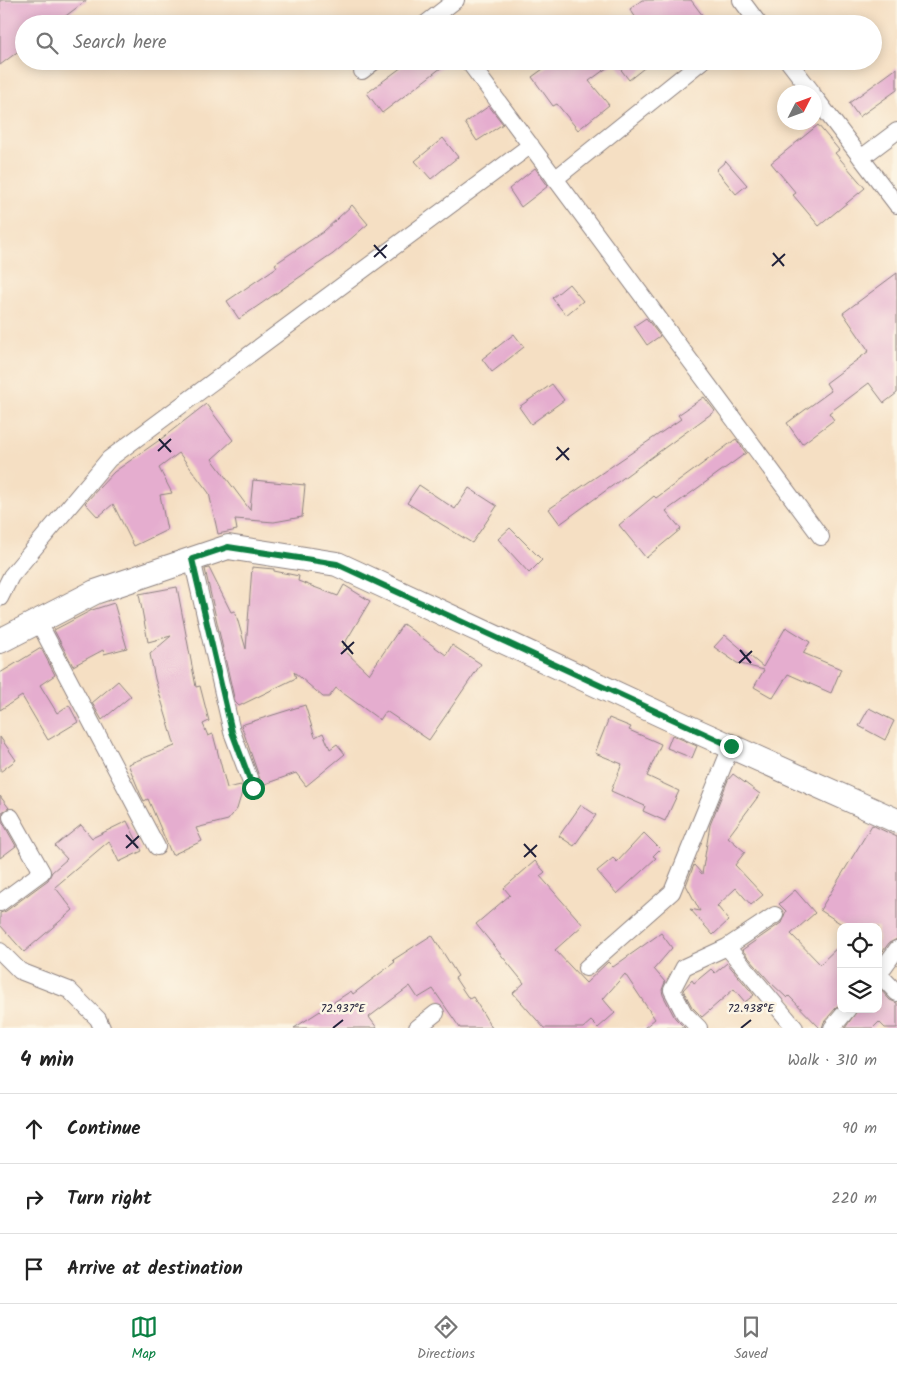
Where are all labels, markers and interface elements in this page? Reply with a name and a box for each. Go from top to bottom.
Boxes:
search box [15,15,882,70]
text: Search here [73,28,167,58]
icon: search [33,29,61,57]
north arrow [777,85,822,130]
route end [720,735,743,758]
route start [242,777,265,800]
map controls [837,923,882,1013]
button: locate [837,923,882,968]
button: layers [837,968,882,1013]
text: 72.937°E [321,999,366,1018]
text: 72.938°E [728,999,775,1018]
text: 4 min [20,1044,74,1077]
text: Walk · 310 m [788,1048,877,1073]
text: Continue [67,1114,140,1144]
icon: ahead [20,1115,48,1143]
text: 90 m [842,1116,877,1141]
text: Turn right [67,1184,152,1214]
icon: right [20,1185,48,1213]
text: 220 m [831,1186,877,1211]
text: Arrive at destination [67,1254,243,1284]
icon: arrive [20,1255,48,1283]
tab: Map [130,1313,158,1365]
tab: Directions [417,1313,475,1365]
tab: Saved [734,1313,767,1365]

